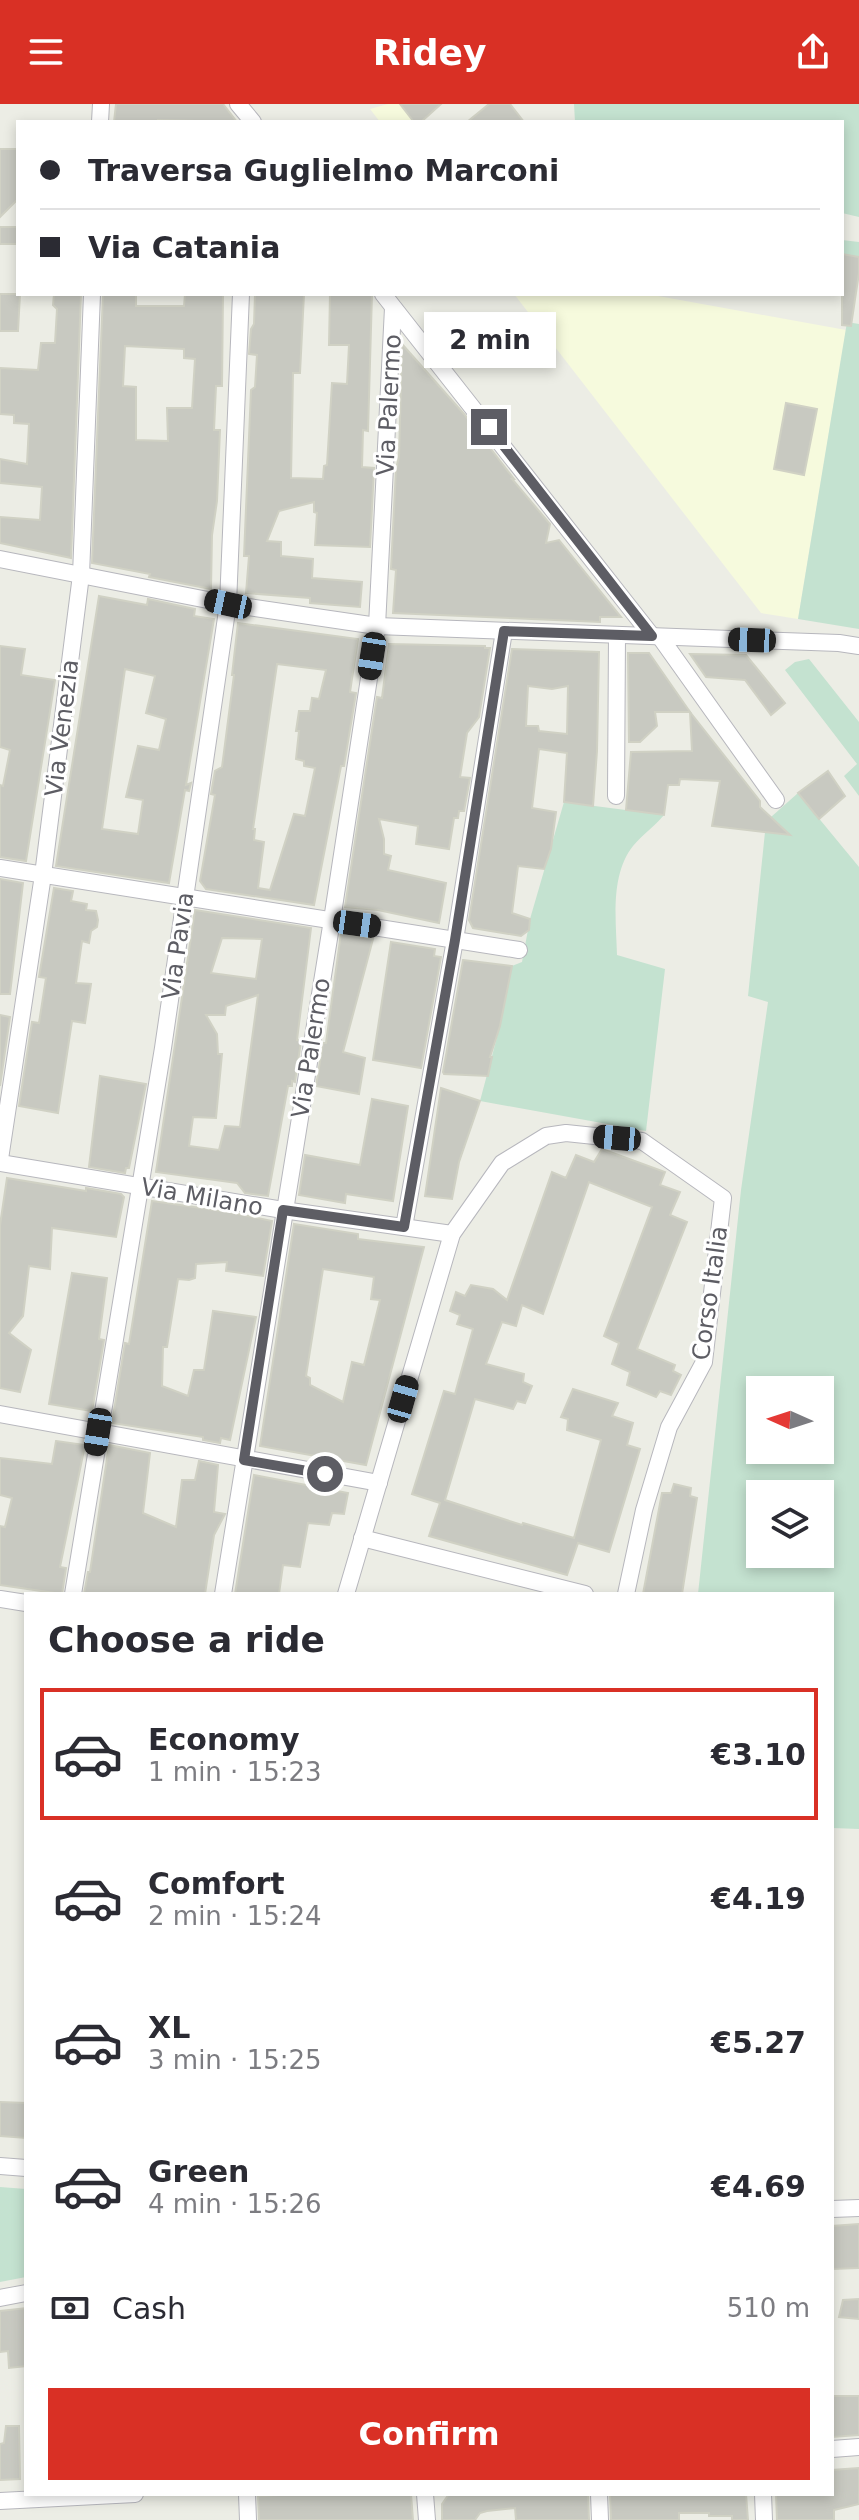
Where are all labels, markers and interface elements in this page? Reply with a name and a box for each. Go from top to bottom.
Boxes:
icon: menu [24,30,68,74]
icon: share [791,30,835,74]
text: Ridey [373,32,486,73]
text: Traversa Guglielmo Marconi [88,153,559,188]
text: Via Catania [88,230,280,265]
callout: 2 min [423,311,555,367]
text: 2 min [449,325,531,355]
street label: Via Palermo [371,333,407,477]
route end [471,409,507,445]
car [202,587,254,621]
car [728,627,776,653]
car [356,630,388,682]
street label: Via Venezia [40,658,84,798]
street label: Via Pavia [157,890,199,1002]
car [332,909,382,939]
street label: Via Palermo [286,976,336,1120]
car [592,1124,642,1152]
street label: Via Milano [139,1172,265,1222]
street label: Corso Italia [687,1224,733,1362]
car [385,1373,421,1425]
north arrow [746,1376,834,1464]
map controls [746,1376,834,1568]
car [82,1406,114,1458]
route start [307,1456,343,1492]
button: layers [746,1480,834,1568]
text: Choose a ride [48,1619,325,1660]
icon: car [52,1718,124,1790]
text: Economy [148,1722,300,1757]
text: €3.10 [711,1737,806,1772]
text: 1 min · 15:23 [148,1757,322,1787]
icon: car [52,1862,124,1934]
text: Comfort [148,1866,285,1901]
text: €4.19 [711,1881,806,1916]
text: 2 min · 15:24 [148,1901,322,1931]
icon: car [52,2006,124,2078]
text: XL [148,2010,190,2045]
text: €5.27 [711,2025,806,2060]
text: 3 min · 15:25 [148,2045,322,2075]
icon: car [52,2150,124,2222]
text: Green [148,2154,249,2189]
text: €4.69 [711,2169,806,2204]
text: 4 min · 15:26 [148,2189,322,2219]
icon: cash [48,2286,92,2330]
text: Cash [112,2291,186,2326]
text: 510 m [727,2293,810,2323]
button: Confirm [48,2388,810,2480]

